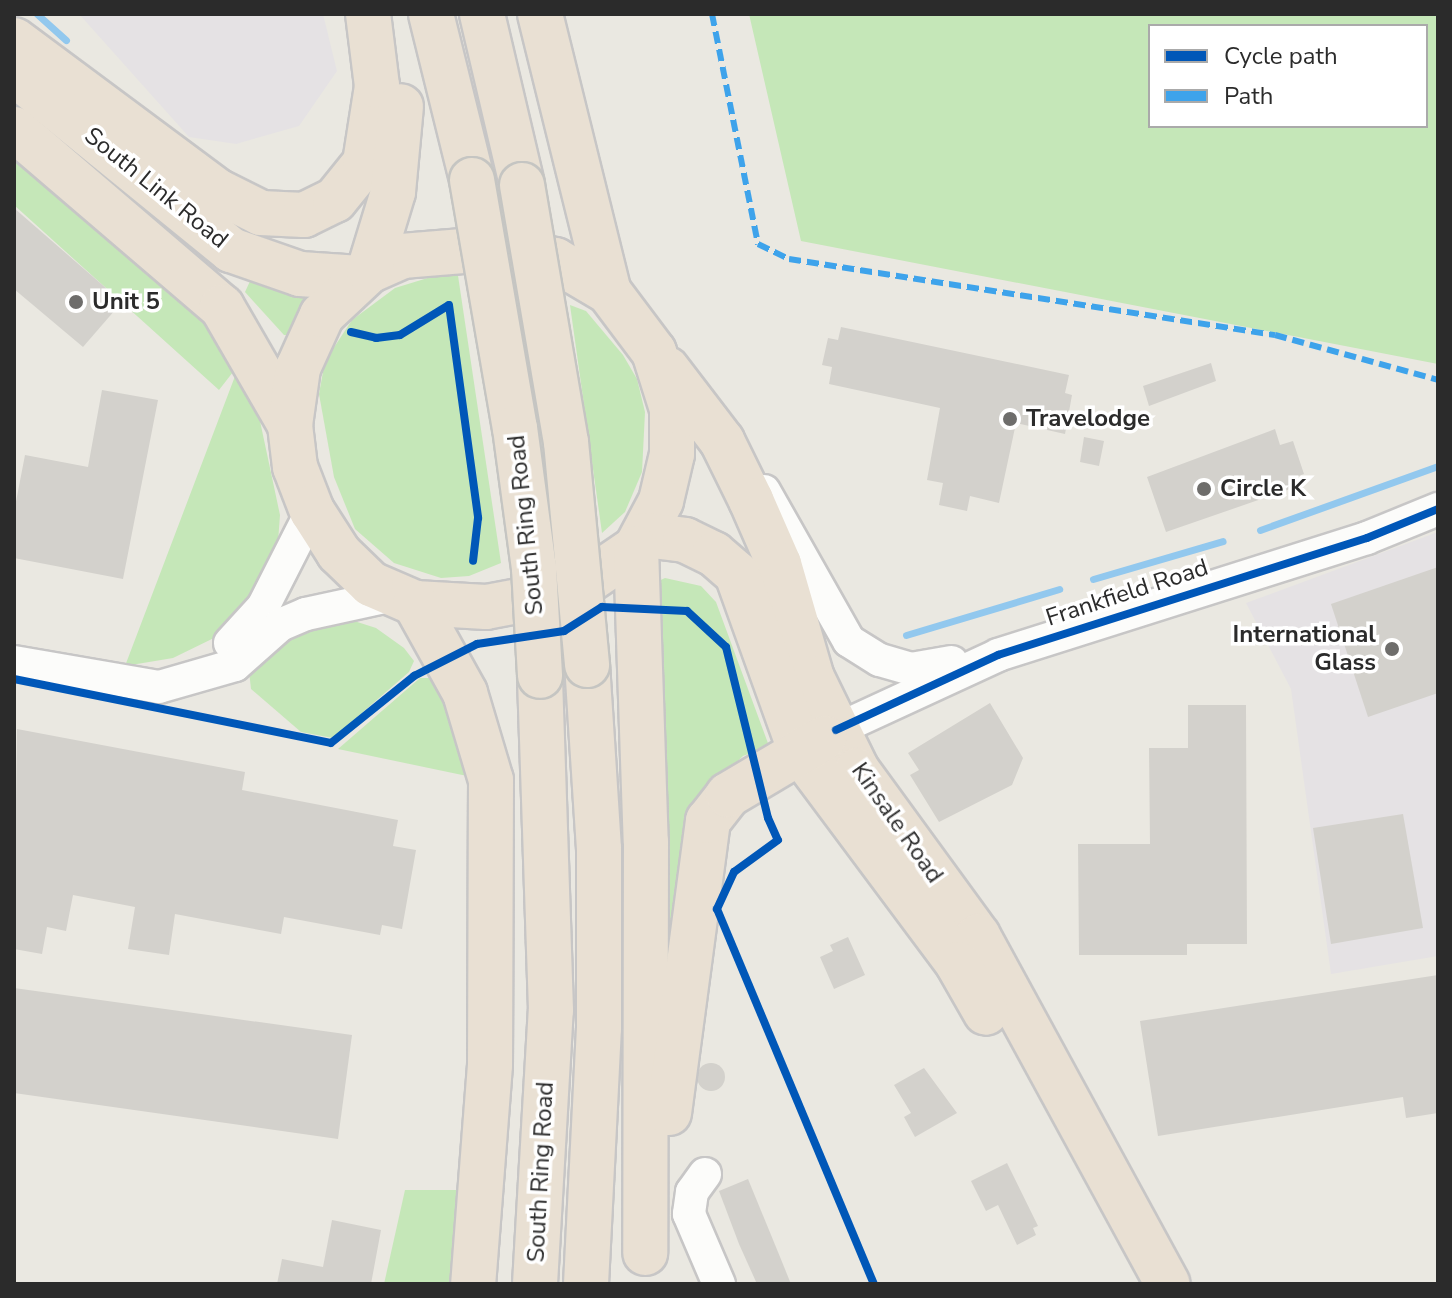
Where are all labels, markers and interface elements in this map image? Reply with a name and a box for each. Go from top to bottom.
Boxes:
legend [1148,24,1428,128]
text: Cycle path [1224,40,1338,72]
text: Path [1224,80,1273,112]
street label: South Link Road [79,121,233,255]
place label: Unit 5 [92,288,160,316]
marker: Unit 5 [67,293,85,311]
place label: Travelodge [1026,405,1150,433]
marker: Travelodge [1001,410,1019,428]
street label: South Ring Road [502,433,550,617]
place label: Circle K [1220,475,1306,503]
marker: Circle K [1195,480,1213,498]
street label: Frankfield Road [1042,553,1212,633]
place label: International Glass [1233,621,1376,677]
marker: International Glass [1383,640,1401,658]
street label: Kinsale Road [845,757,949,889]
street label: South Ring Road [522,1081,560,1263]

